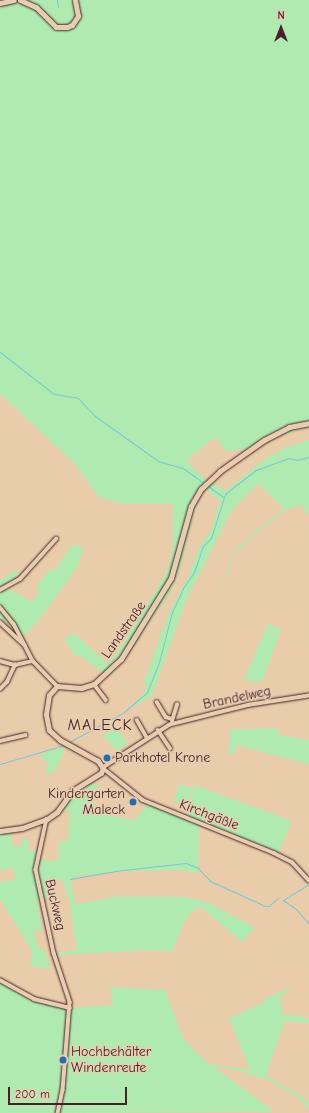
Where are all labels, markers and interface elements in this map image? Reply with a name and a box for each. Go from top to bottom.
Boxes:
north arrow [261,8,301,48]
text: N [277,9,285,22]
street label: Landstraße [98,598,150,662]
street label: Brandelweg [202,683,272,713]
district label: MALECK [68,715,132,735]
place label: Parkhotel Krone [115,750,210,766]
marker: Parkhotel Krone [102,753,112,763]
place label: Kindergarten Maleck [48,786,125,818]
street label: Kirchgäßle [177,796,241,834]
marker: Kindergarten Maleck [128,797,138,807]
street label: Buckweg [41,878,69,932]
place label: Hochbehälter Windenreute [71,1044,151,1076]
marker: Hochbehälter Windenreute [58,1055,68,1065]
scale bar [10,1079,129,1105]
text: 200 m [15,1087,50,1101]

